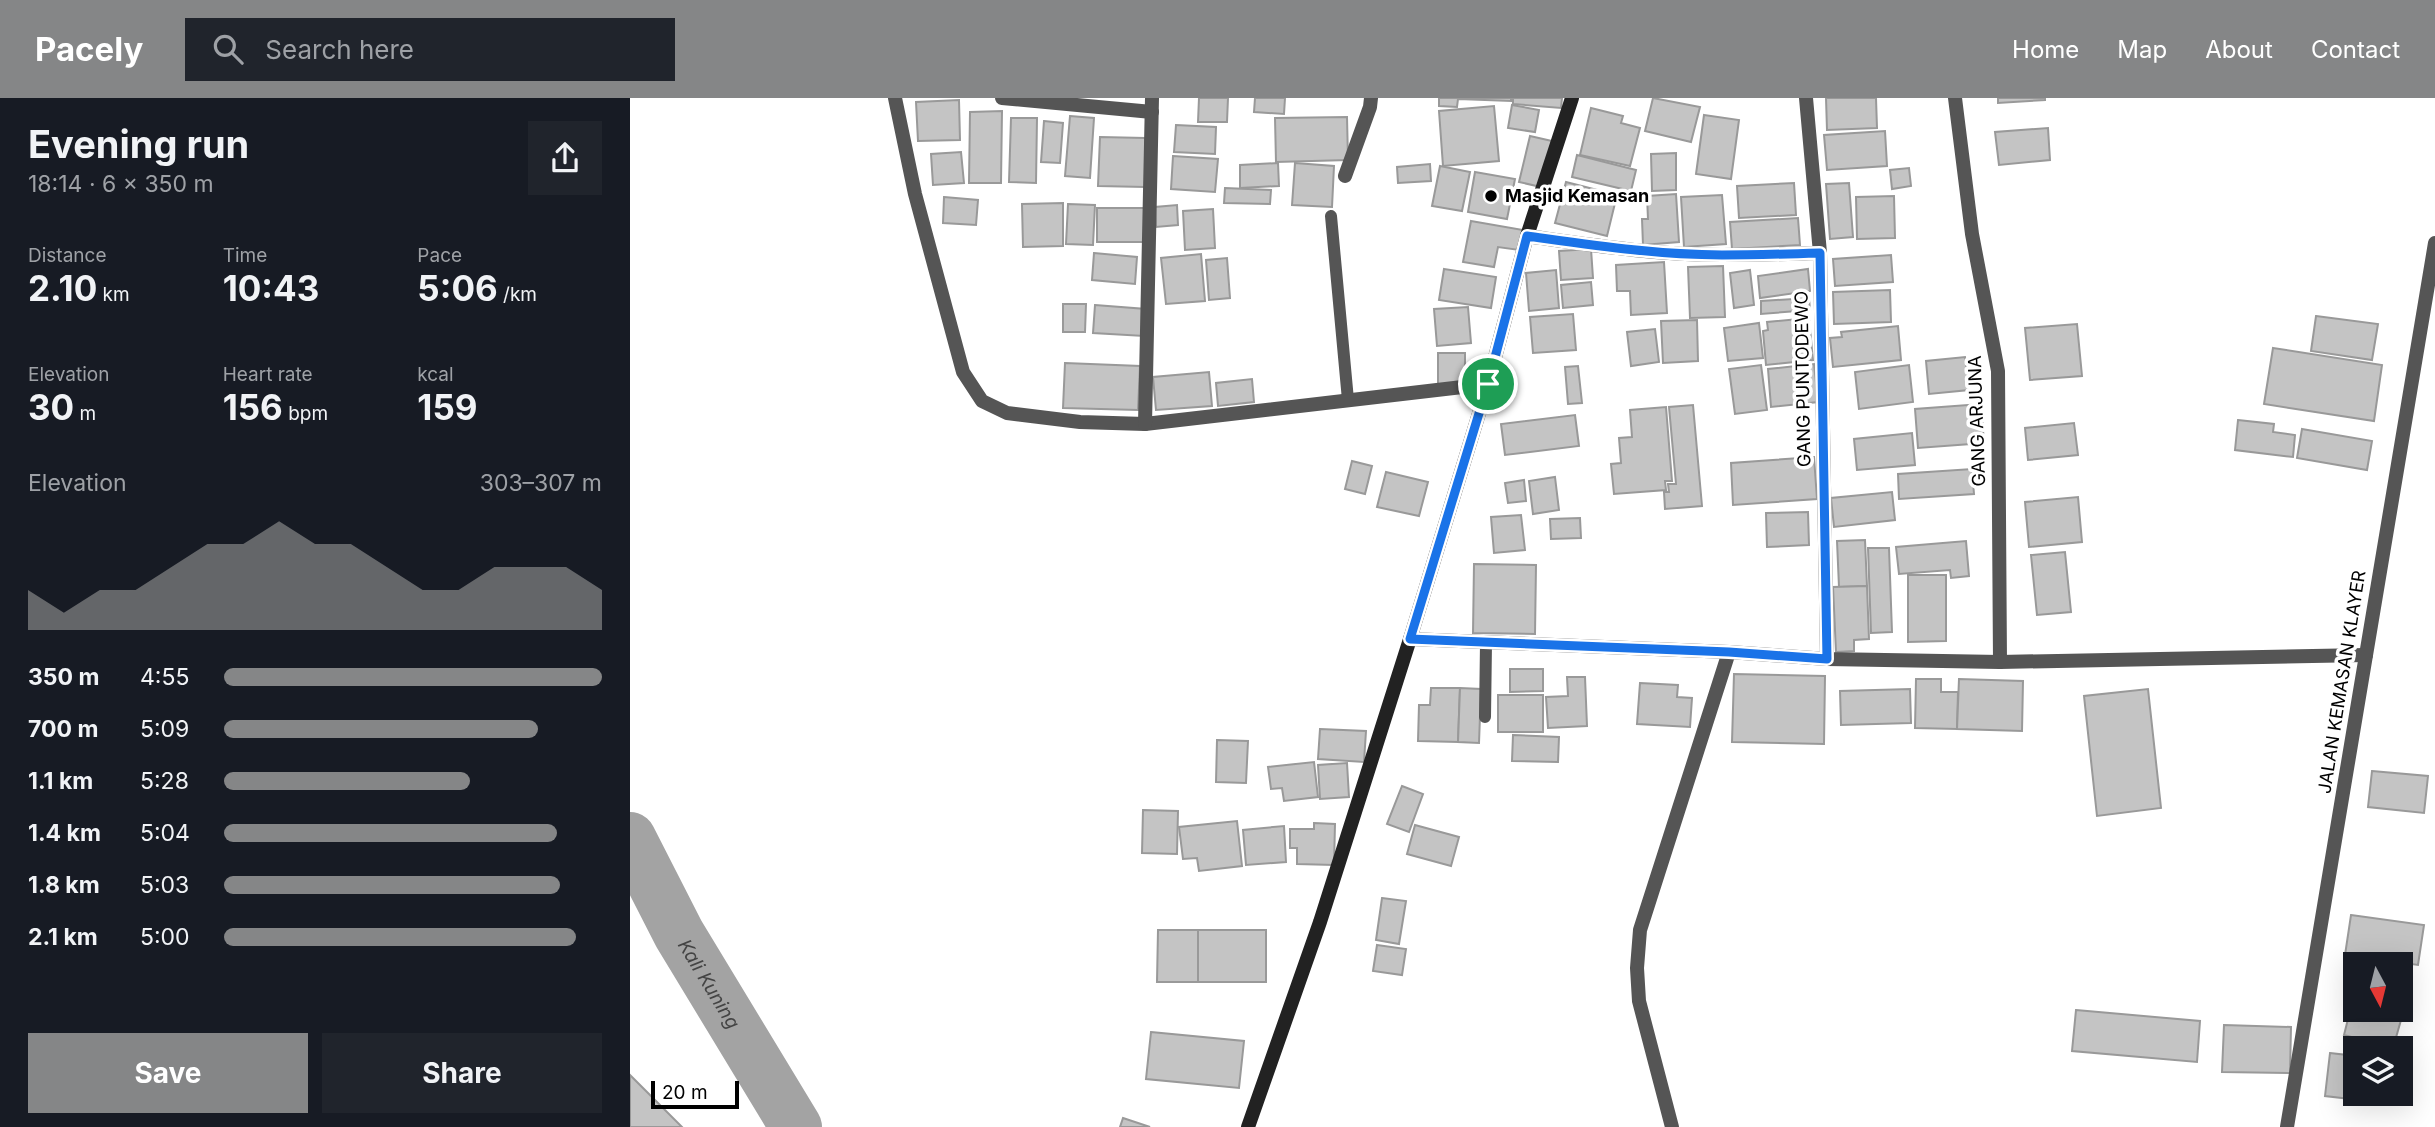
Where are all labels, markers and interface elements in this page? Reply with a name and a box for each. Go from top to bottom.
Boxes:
search box [185,18,675,81]
text: Pacely [35,29,143,69]
icon: search [209,30,247,68]
text: Search here [265,34,414,65]
text: Home [2012,35,2079,64]
text: Map [2117,35,2167,64]
text: About [2205,35,2273,64]
text: Contact [2311,35,2400,64]
text: Evening run [28,121,249,167]
button: share [528,121,602,195]
text: 18:14 · 6 × 350 m [28,170,214,198]
place label: Masjid Kemasan [1505,185,1649,206]
marker: Masjid Kemasan [1483,188,1499,204]
text: Distance [28,244,106,267]
text: Time [223,244,267,267]
text: Pace [417,244,462,267]
text: 2.10 [28,267,97,309]
text: 10:43 [223,267,319,309]
text: 5:06 [417,267,498,309]
text: km [97,283,130,306]
text: /km [498,283,537,306]
street label: GANG PUNTODEWO [1790,291,1815,467]
pin [1458,354,1518,414]
street label: GANG ARJUNA [1964,355,1989,487]
text: Elevation [28,363,109,386]
text: Heart rate [223,363,313,386]
text: kcal [417,363,454,386]
icon: arrive [1469,365,1507,403]
text: 30 [28,386,74,428]
text: 156 [223,386,283,428]
text: 159 [417,386,478,428]
text: m [74,402,96,425]
text: bpm [283,402,328,425]
text: Elevation [28,469,127,497]
text: 303–307 m [480,469,602,497]
street label: JALAN KEMASAN KLAYER [2313,568,2370,795]
text: 350 m [28,663,100,691]
text: 4:55 [140,663,189,691]
text: 700 m [28,715,98,743]
text: 5:09 [140,715,189,743]
text: 1.1 km [28,767,93,795]
text: 5:28 [140,767,189,795]
text: 1.4 km [28,819,101,847]
text: 5:04 [140,819,190,847]
text: 1.8 km [28,871,100,899]
text: 5:03 [140,871,189,899]
text: 2.1 km [28,923,98,951]
text: 5:00 [140,923,190,951]
water label: Kali Kuning [673,935,745,1033]
north arrow [2343,952,2413,1022]
map controls [2343,952,2413,1106]
button: Save [28,1033,308,1113]
button: Share [322,1033,602,1113]
button: layers [2343,1036,2413,1106]
scale bar [651,1078,738,1110]
text: 20 m [662,1081,708,1104]

